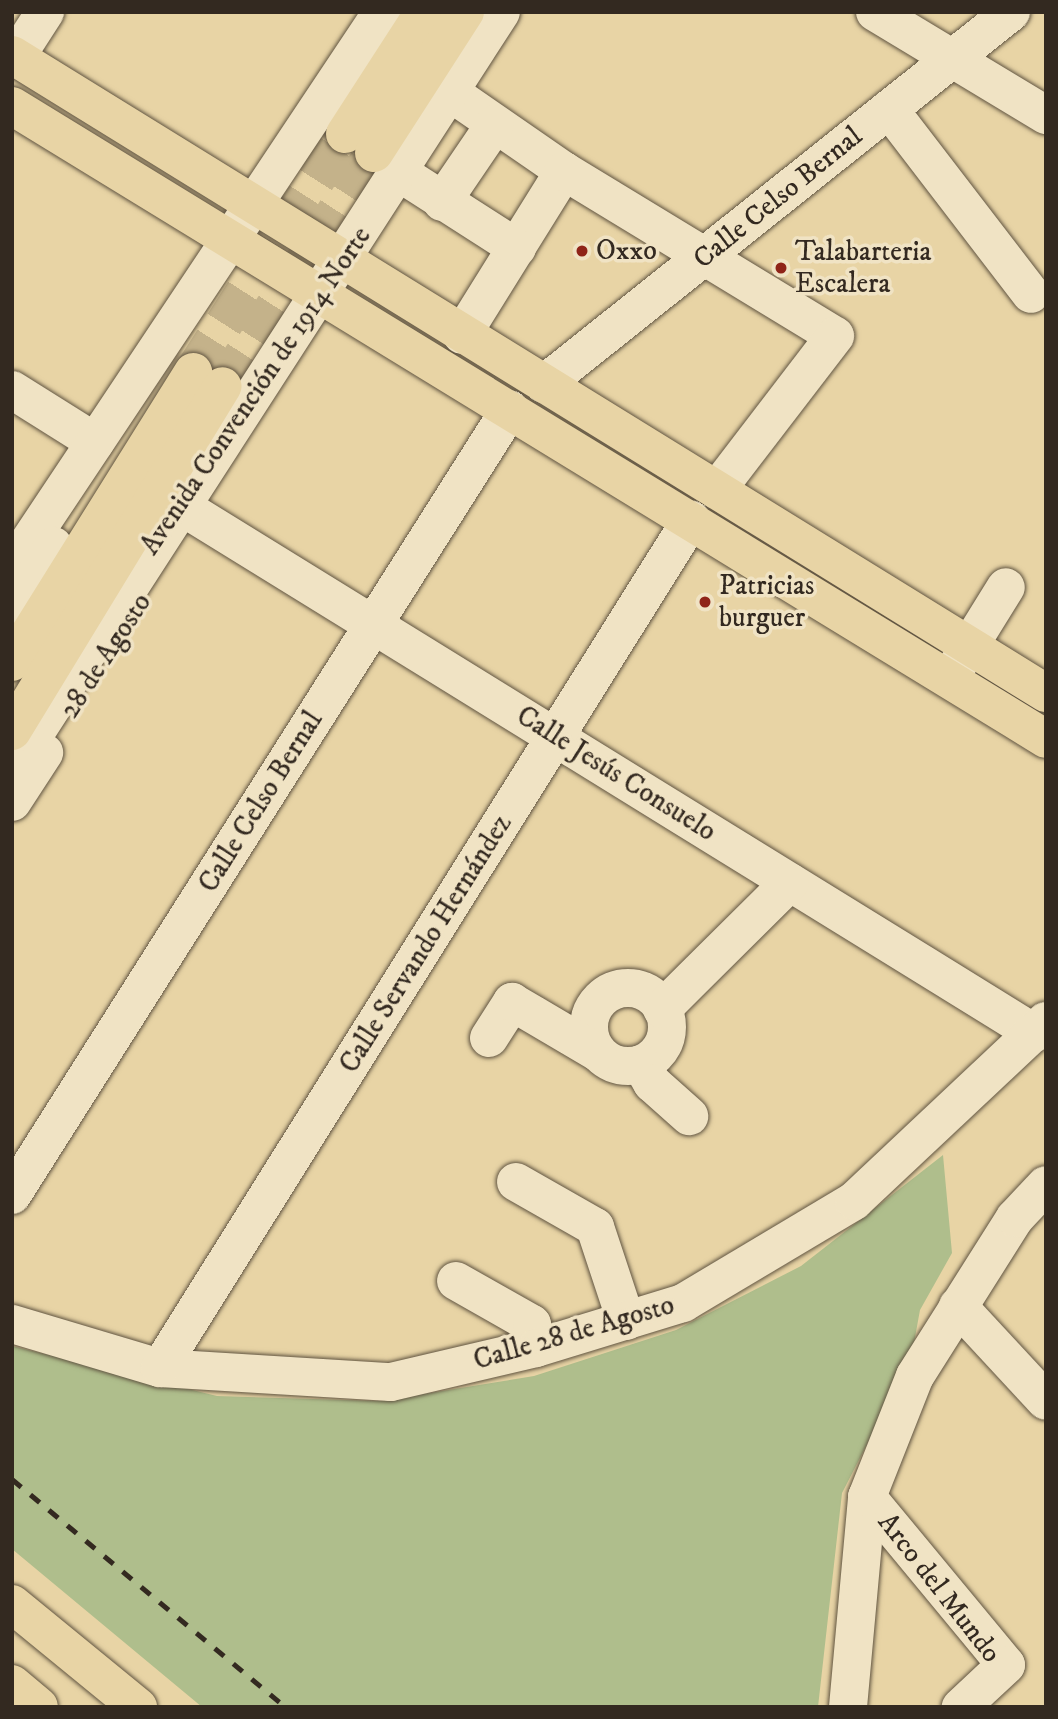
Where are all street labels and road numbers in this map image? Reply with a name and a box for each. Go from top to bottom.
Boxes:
street label: Calle Celso Bernal [687,120,869,276]
street label: Avenida Convención de 1914 Norte [133,221,379,561]
street label: 28 de Agosto [53,587,159,725]
street label: Calle Jesús Consuelo [510,699,722,849]
street label: Calle Celso Bernal [192,705,330,899]
street label: Calle Servando Hernández [333,809,519,1079]
street label: Calle 28 de Agosto [470,1288,678,1378]
street label: Arco del Mundo [870,1506,1008,1670]

